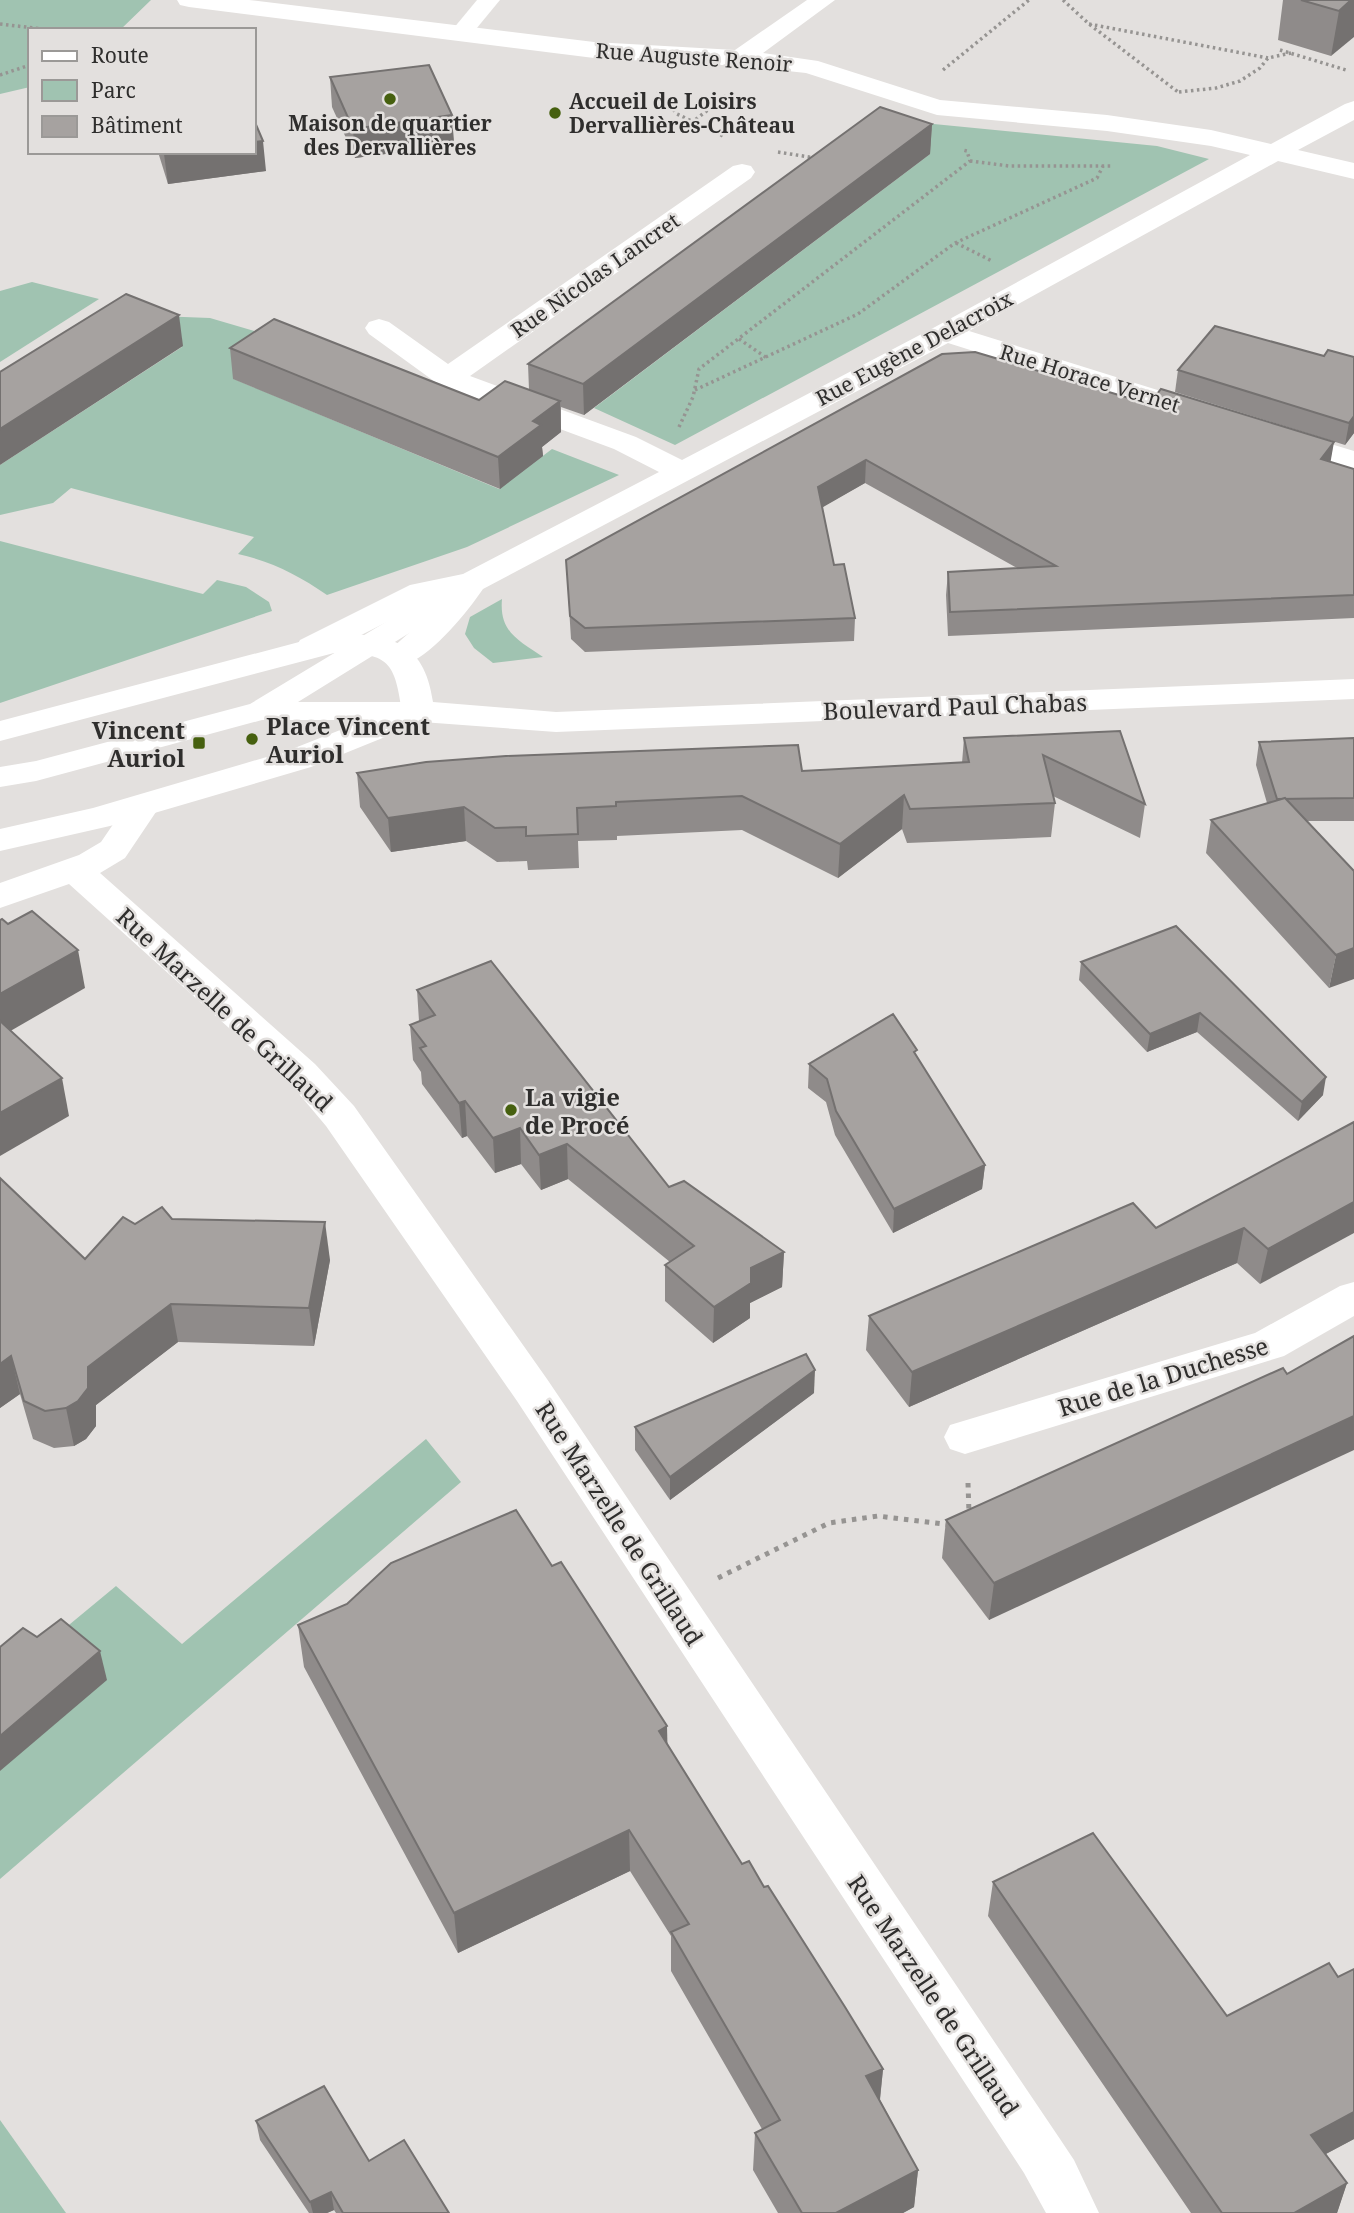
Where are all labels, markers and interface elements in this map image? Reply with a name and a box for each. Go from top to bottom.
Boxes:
legend [28,28,256,154]
street label: Rue Auguste Renoir [595,36,793,78]
text: Route [91,41,149,69]
text: Parc [91,76,136,104]
place label: Accueil de Loisirs Dervallières-Château [569,87,795,139]
marker: Maison de quartier des Dervallières [382,91,398,107]
marker: Accueil de Loisirs Dervallières-Château [547,105,563,121]
place label: Maison de quartier des Dervallières [288,109,492,161]
text: Bâtiment [91,111,183,139]
street label: Rue Nicolas Lancret [505,206,685,344]
street label: Rue Eugène Delacroix [811,284,1018,412]
street label: Rue Horace Vernet [996,337,1184,419]
street label: Boulevard Paul Chabas [822,685,1088,727]
place label: Place Vincent Auriol [266,709,430,770]
place label: Vincent Auriol [92,713,186,774]
marker: Place Vincent Auriol [244,731,260,747]
marker: Vincent Auriol [191,735,207,751]
street label: Rue Marzelle de Grillaud [110,900,341,1118]
place label: La vigie de Procé [525,1080,630,1141]
marker: La vigie de Procé [503,1102,519,1118]
street label: Rue de la Duchesse [1054,1328,1272,1424]
street label: Rue Marzelle de Grillaud [529,1395,712,1652]
street label: Rue Marzelle de Grillaud [841,1868,1027,2122]

